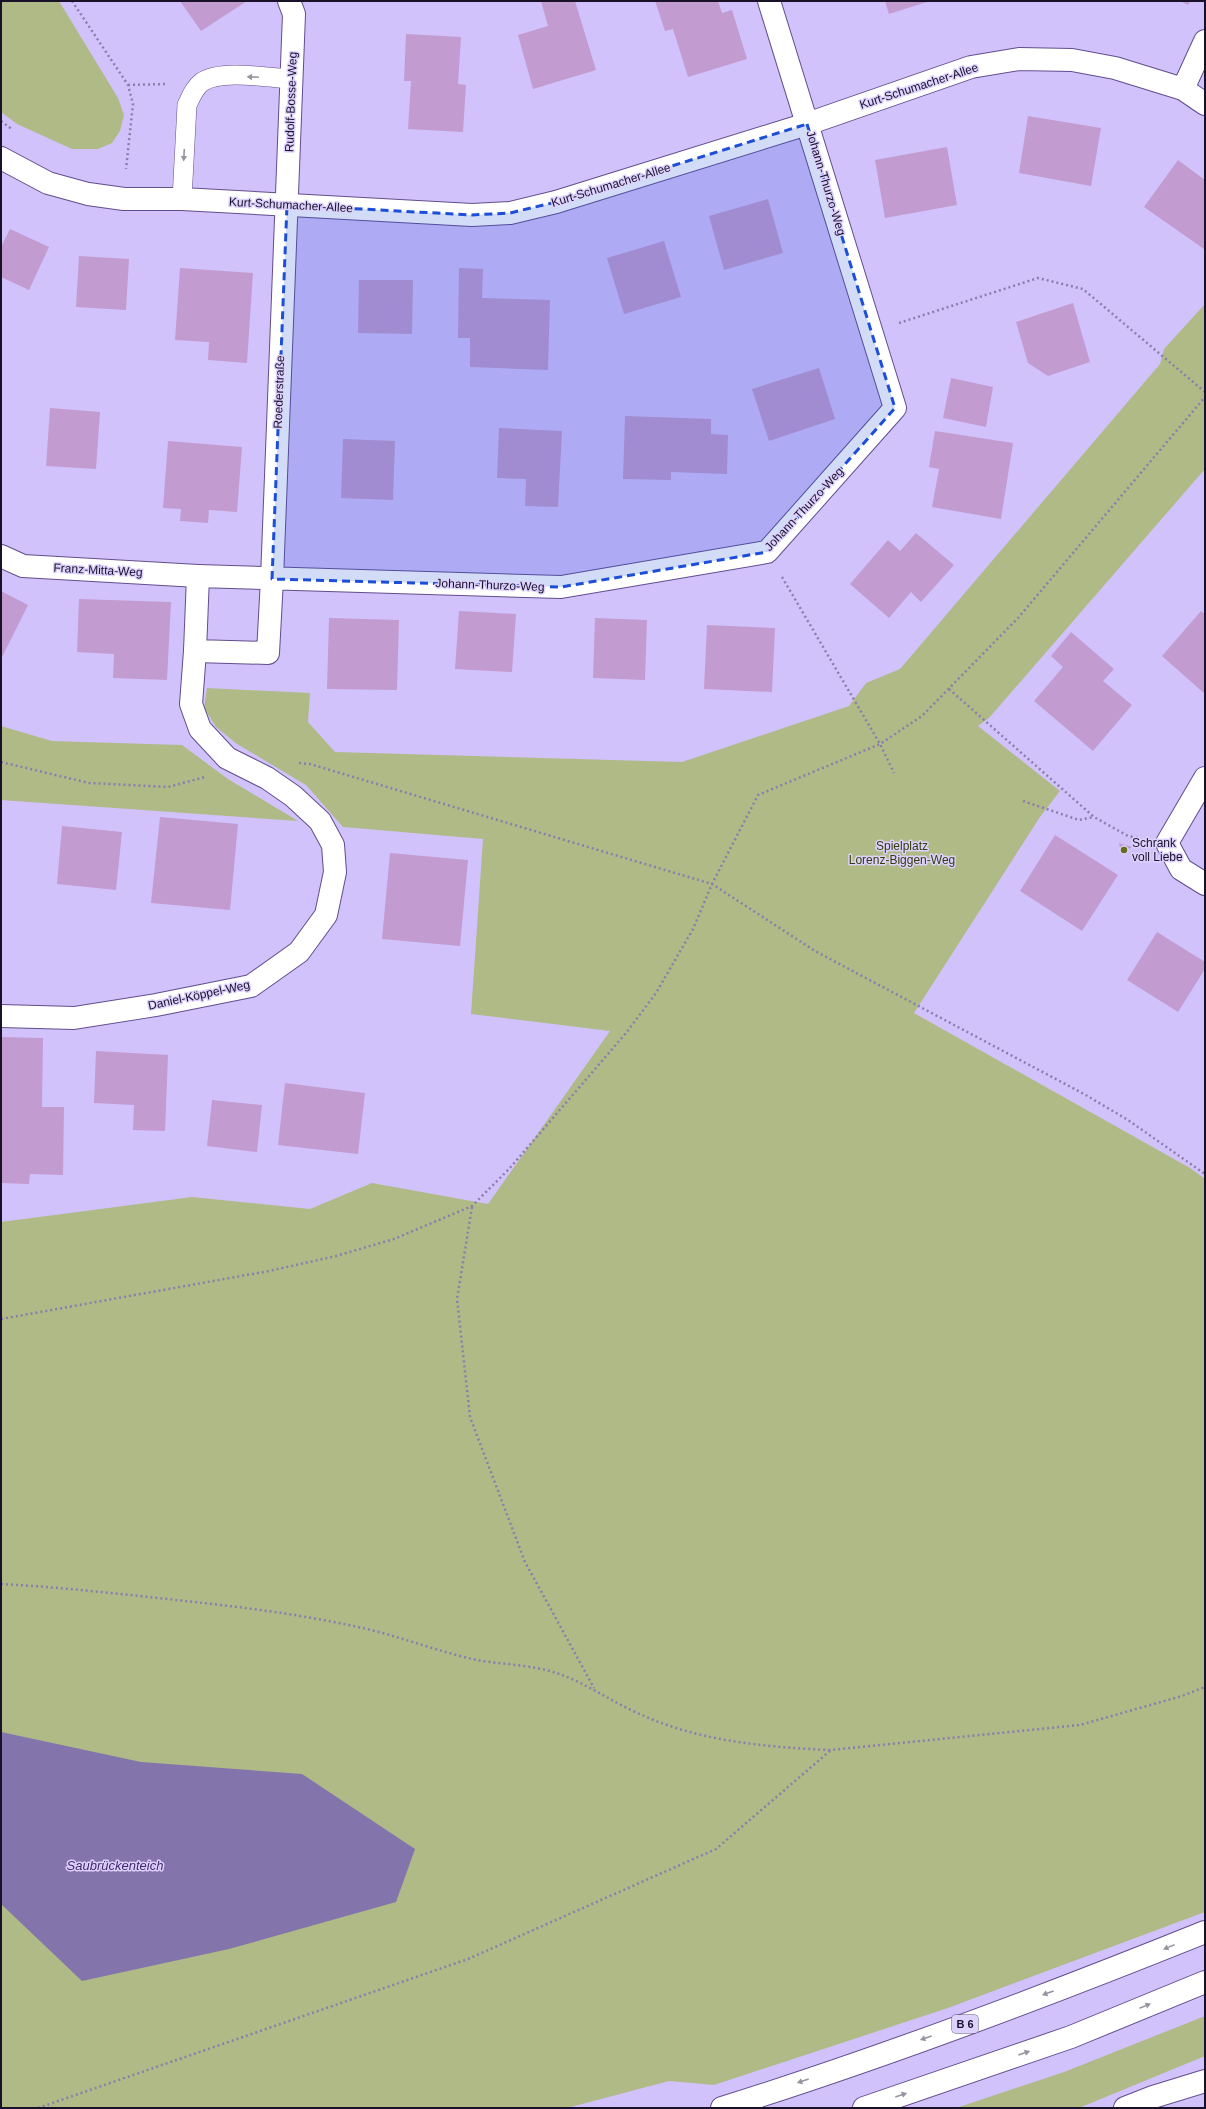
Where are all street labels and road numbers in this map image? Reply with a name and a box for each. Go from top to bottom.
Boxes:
street label: Rudolf-Bosse-Weg [282,52,300,152]
street label: Kurt-Schumacher-Allee [858,60,980,112]
street label: Johann-Thurzo-Weg [803,129,849,237]
street label: Kurt-Schumacher-Allee [550,160,673,210]
street label: Kurt-Schumacher-Allee [229,195,354,215]
street label: Roederstraße [271,355,287,429]
street label: Johann-Thurzo-Weg [762,464,846,554]
street label: Franz-Mitta-Weg [53,561,143,579]
street label: Johann-Thurzo-Weg [435,576,545,594]
street label: Daniel-Köppel-Weg [147,977,251,1013]
road number: B 6 [952,2015,978,2033]

